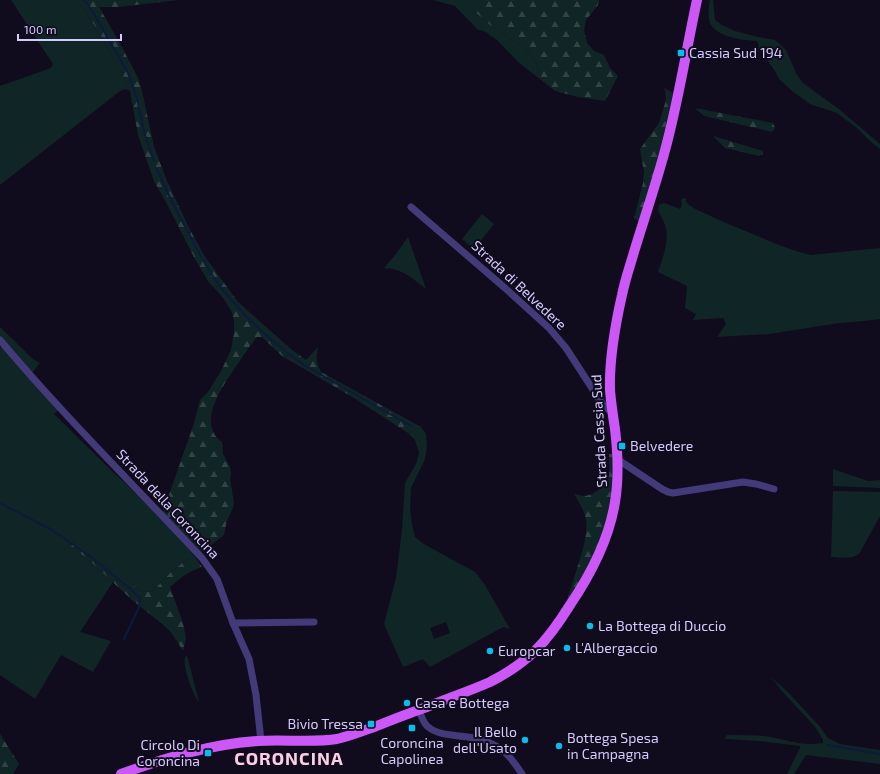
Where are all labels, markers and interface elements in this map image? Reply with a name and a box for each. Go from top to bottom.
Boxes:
scale bar [18,16,121,42]
text: 100 m [24,22,56,36]
place label: Cassia Sud 194 [689,44,782,61]
marker: Cassia Sud 194 [676,48,686,58]
street label: Strada di Belvedere [468,236,570,333]
street label: Strada Cassia Sud [587,374,610,488]
place label: Belvedere [630,437,693,454]
marker: Belvedere [617,441,627,451]
street label: Strada della Coroncina [113,445,224,562]
place label: La Bottega di Duccio [598,617,726,634]
marker: La Bottega di Duccio [585,621,595,631]
place label: L'Albergaccio [575,639,658,656]
place label: Europcar [498,642,556,659]
marker: L'Albergaccio [562,643,572,653]
marker: Europcar [485,646,495,656]
place label: Casa e Bottega [415,694,509,711]
marker: Casa e Bottega [402,698,412,708]
place label: Bivio Tressa [288,715,363,732]
marker: Bivio Tressa [366,719,376,729]
marker: Coroncina Capolinea [407,723,417,733]
place label: Il Bello dell'Usato [453,723,517,756]
place label: Bottega Spesa in Campagna [567,729,659,762]
place label: Coroncina Capolinea [380,734,444,767]
marker: Il Bello dell'Usato [520,735,530,745]
place label: Circolo Di Coroncina [136,736,200,769]
marker: Bottega Spesa in Campagna [554,741,564,751]
district label: CORONCINA [234,747,344,769]
marker: Circolo Di Coroncina [203,748,213,758]

